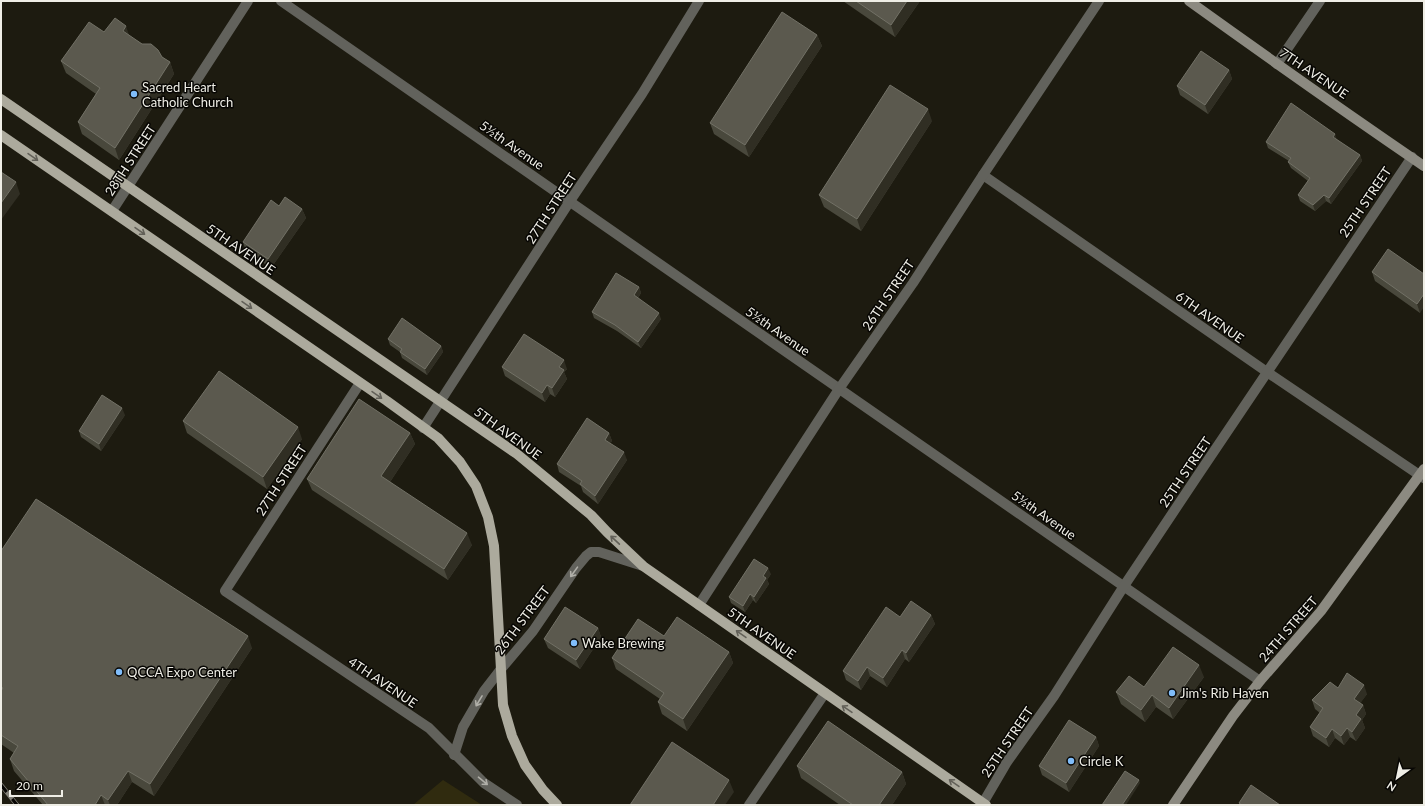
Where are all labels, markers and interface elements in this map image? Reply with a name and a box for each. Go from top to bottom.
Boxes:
street label: 7TH AVENUE [1277,44,1351,102]
place label: Sacred Heart Catholic Church [142,79,233,110]
marker: Sacred Heart Catholic Church [129,89,139,99]
street label: 5½th Avenue [477,117,547,173]
street label: 28TH STREET [101,121,159,199]
one-way arrow [27,153,38,161]
street label: 25TH STREET [1336,163,1395,240]
street label: 27TH STREET [522,169,580,247]
street label: 5TH AVENUE [204,220,278,278]
one-way arrow [134,227,145,235]
street label: 26TH STREET [859,256,918,333]
street label: 6TH AVENUE [1173,288,1247,346]
one-way arrow [241,301,252,309]
street label: 5½th Avenue [743,303,813,359]
one-way arrow [371,391,382,399]
street label: 5TH AVENUE [471,403,545,463]
street label: 25TH STREET [1156,433,1215,510]
street label: 27TH STREET [252,441,310,519]
street label: 5½th Avenue [1009,487,1079,543]
one-way arrow [610,535,620,544]
one-way arrow [569,566,578,577]
street label: 26TH STREET [491,582,553,657]
street label: 24TH STREET [1255,593,1321,665]
street label: 5TH AVENUE [725,604,799,662]
one-way arrow [736,630,747,638]
place label: Wake Brewing [582,635,665,651]
marker: Wake Brewing [569,638,579,648]
street label: 4TH AVENUE [346,653,420,711]
place label: QCCA Expo Center [127,664,237,680]
marker: QCCA Expo Center [114,667,124,677]
place label: Jim's Rib Haven [1180,685,1269,701]
marker: Jim's Rib Haven [1167,688,1177,698]
one-way arrow [474,695,482,707]
street label: 25TH STREET [978,703,1037,780]
one-way arrow [842,705,853,713]
place label: Circle K [1079,753,1124,769]
marker: Circle K [1066,756,1076,766]
north arrow [1377,758,1417,798]
scale bar [10,772,62,798]
one-way arrow [478,777,488,786]
text: 20 m [16,778,43,793]
one-way arrow [949,779,960,787]
text: N [1384,779,1398,795]

